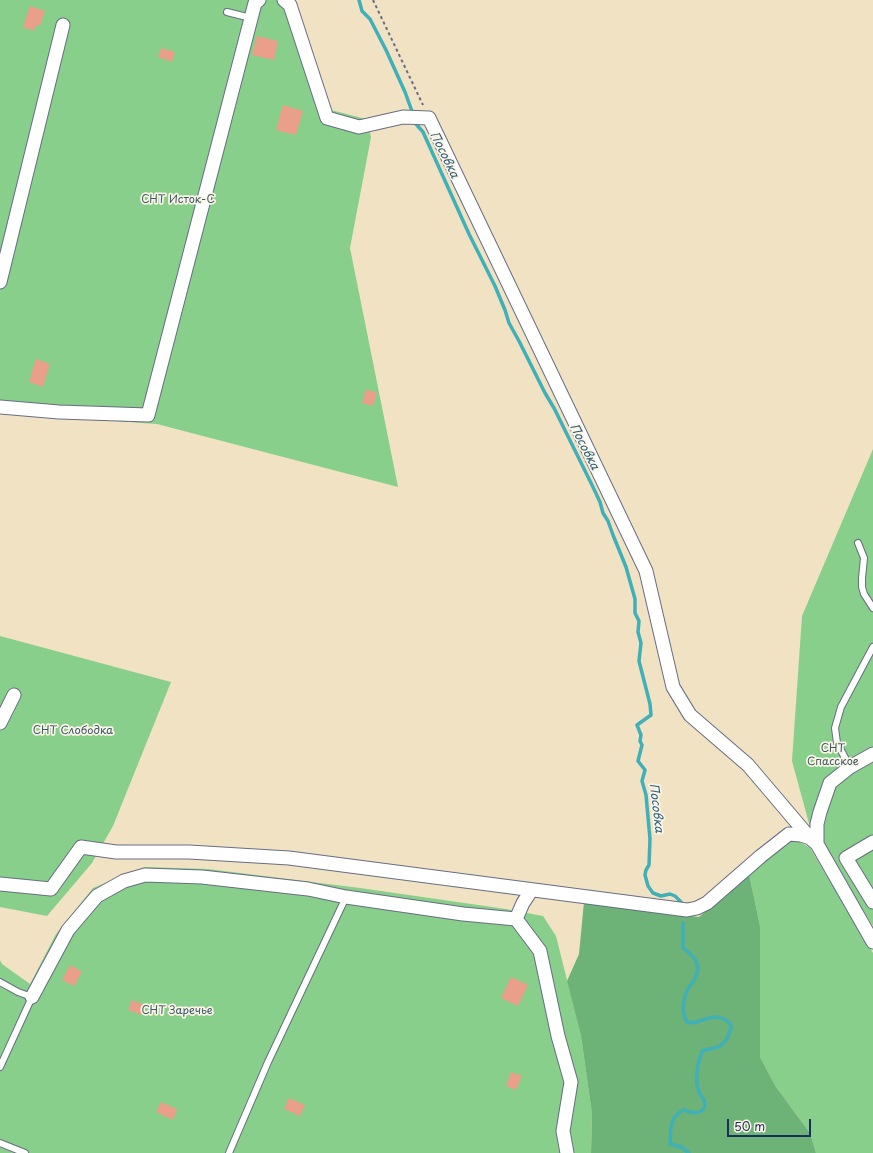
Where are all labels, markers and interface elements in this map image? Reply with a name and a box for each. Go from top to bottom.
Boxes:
water label: Посовка [427,129,461,181]
park label: СНТ Исток-С [141,193,215,207]
water label: Посовка [566,422,602,472]
park label: СНТ Слободка [33,724,113,738]
park label: СНТ Спасское [807,742,859,768]
water label: Посовка [646,782,666,834]
park label: СНТ Заречье [141,1004,213,1018]
scale bar [729,1111,813,1137]
text: 50 m [734,1117,765,1135]

